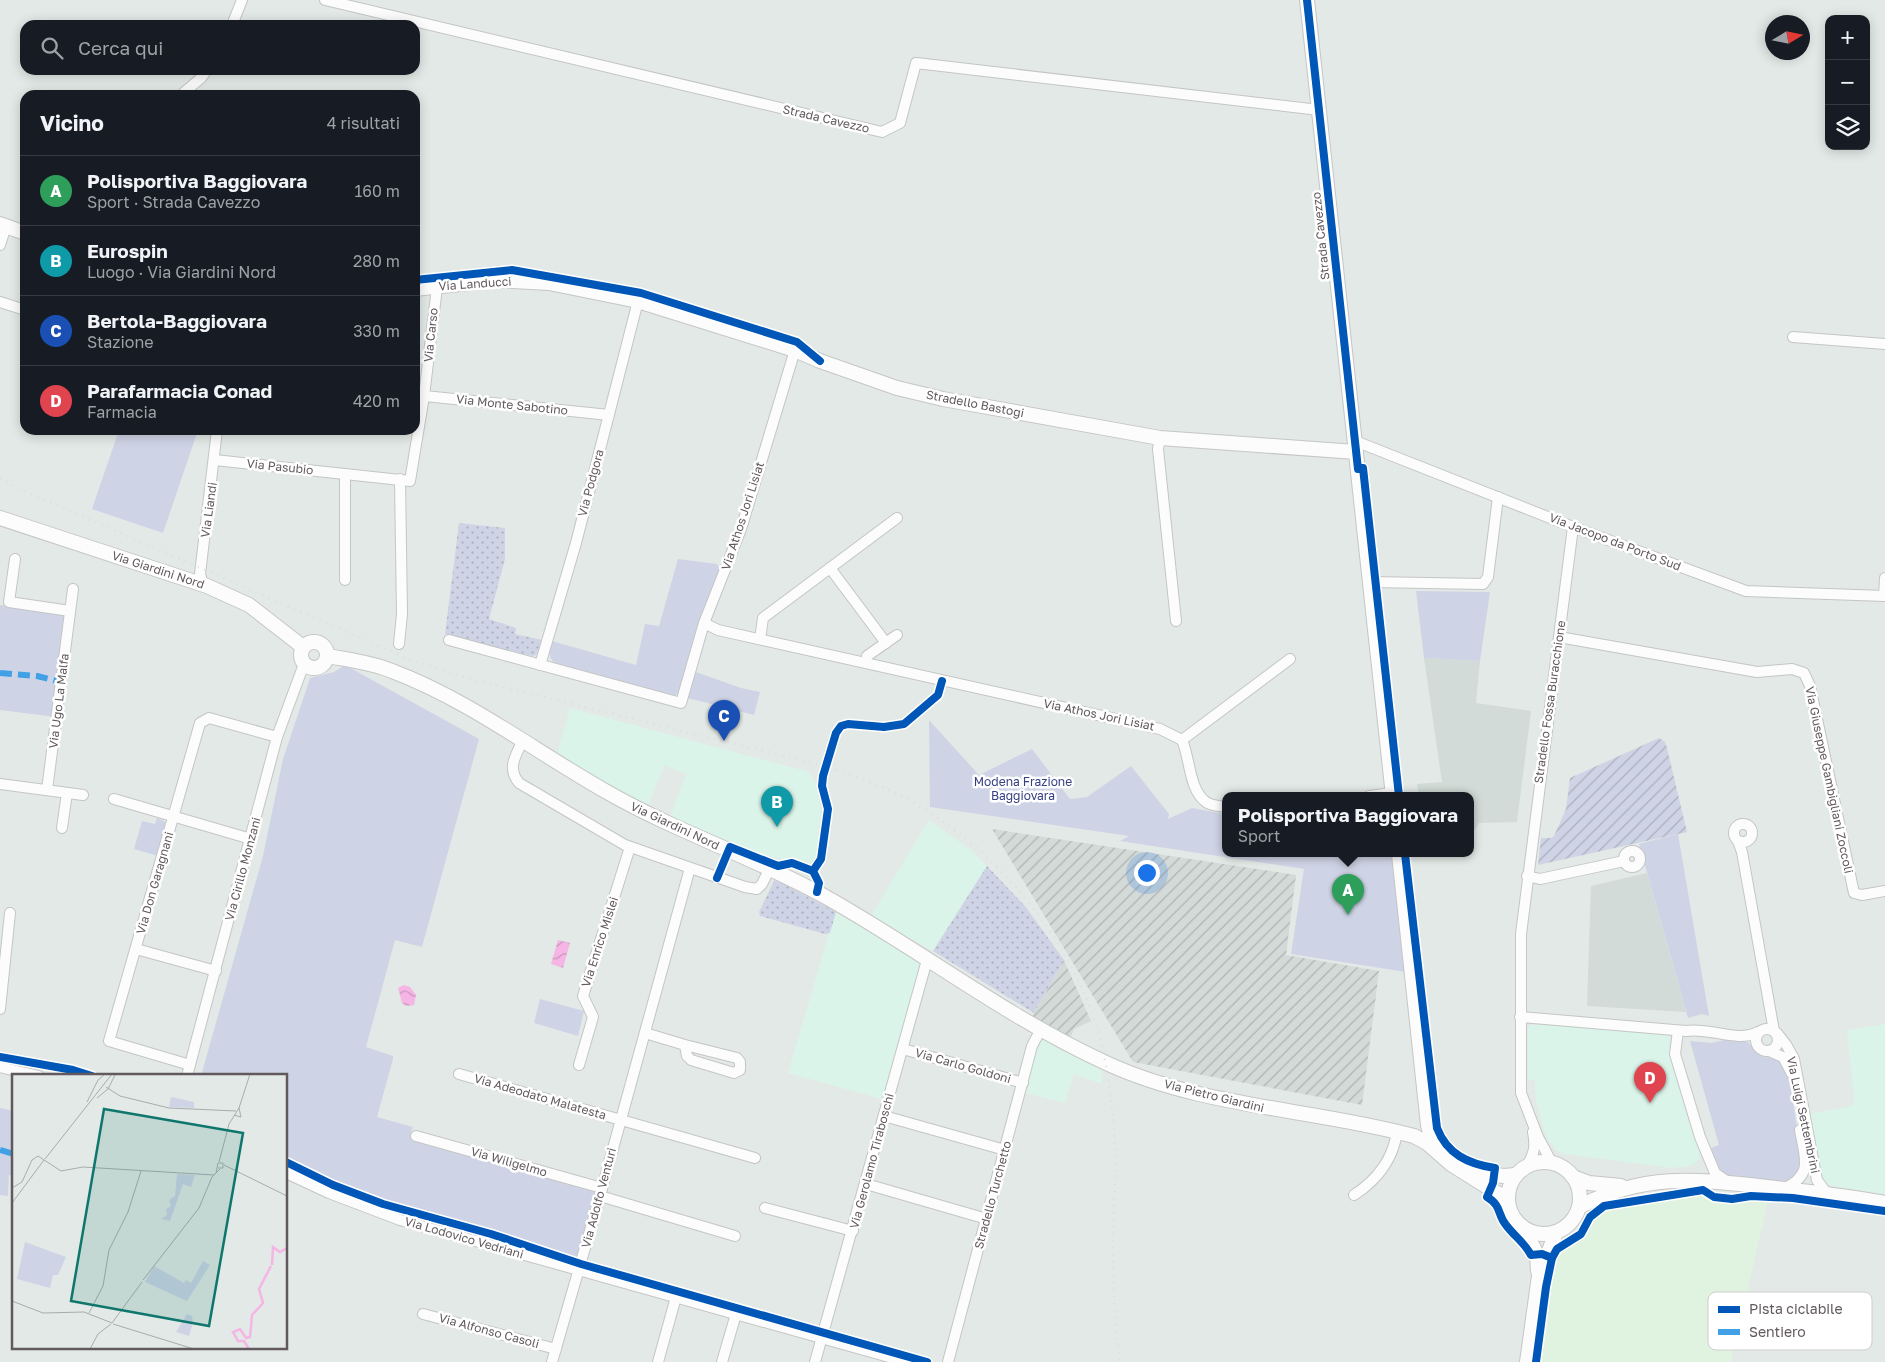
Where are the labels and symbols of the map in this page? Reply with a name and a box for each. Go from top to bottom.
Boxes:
north arrow [1765,15,1810,60]
street label: Strada Cavezzo [781,101,871,136]
street label: Strada Cavezzo [1308,191,1333,281]
street label: Via Landucci [438,273,512,294]
street label: Via Carso [420,307,441,363]
street label: Stradello Bastogi [925,387,1025,420]
street label: Via Monte Sabotino [455,391,569,418]
street label: Via Podgora [574,447,607,518]
street label: Via Pasubio [246,456,314,477]
street label: Via Athos Jori Lisiat [718,460,767,572]
street label: Via Liandi [197,481,220,539]
street label: Via Jacopo da Porto Sud [1547,509,1683,574]
street label: Via Giardini Nord [110,547,206,592]
street label: Stradello Fossa Buracchione [1531,620,1568,784]
street label: Via Ugo La Malfa [45,653,72,749]
street label: Via Giuseppe Gambigliani Zoccoli [1802,685,1857,875]
street label: Via Athos Jori Lisiat [1042,695,1156,734]
pin: C [708,700,740,741]
park label: Modena Frazione Baggiovara [974,774,1072,803]
pin: B [761,786,793,827]
street label: Via Giardini Nord [628,798,722,853]
street label: Via Cirillo Monzani [221,816,264,922]
street label: Via Don Garagnani [133,830,176,936]
your location [1134,860,1160,886]
pin: A [1332,874,1364,915]
street label: Via Enrico Mislei [578,895,621,989]
street label: Via Carlo Goldoni [913,1045,1013,1086]
street label: Via Luigi Settembrini [1784,1055,1823,1175]
pin: D [1634,1062,1666,1103]
street label: Via Adeodato Malatesta [472,1070,608,1123]
inset map [12,1074,288,1350]
street label: Via Pietro Giardini [1162,1076,1266,1115]
street label: Via Gerolamo Tiraboschi [846,1091,897,1230]
street label: Stradello Turchetto [971,1139,1014,1251]
street label: Via Wiligelmo [469,1143,549,1180]
street label: Via Adolfo Venturi [578,1146,619,1250]
street label: Via Lodovico Vedriani [403,1213,525,1262]
legend [1708,1292,1872,1350]
text: Pista ciclabile [1749,1300,1843,1317]
street label: Via Alfonso Casoli [437,1310,541,1351]
text: Sentiero [1749,1323,1806,1340]

